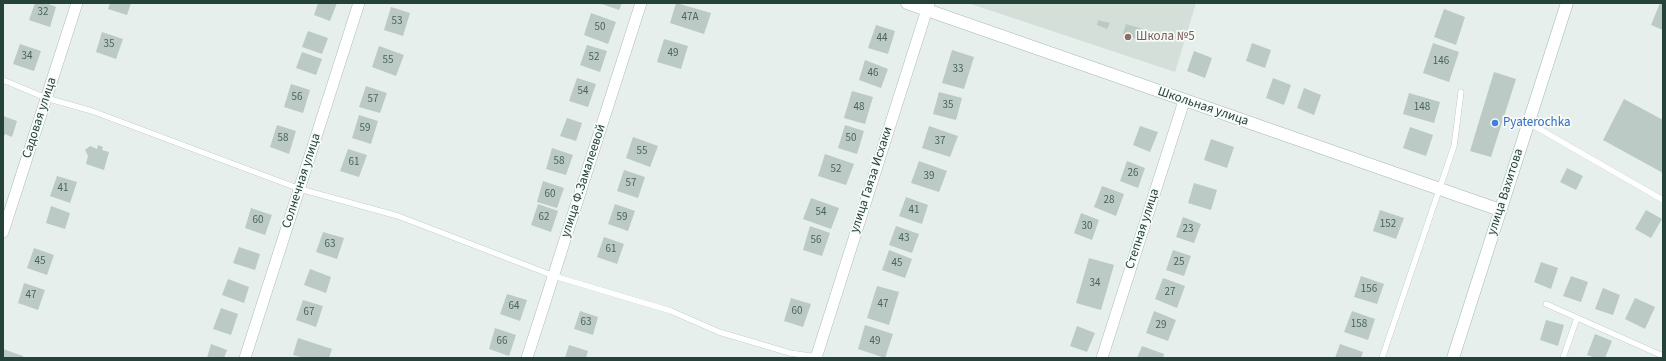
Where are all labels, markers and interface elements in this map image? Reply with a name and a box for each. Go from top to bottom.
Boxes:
house number: 32 [38,6,48,20]
house number: 47А [682,11,698,25]
house number: 53 [392,15,402,29]
house number: 50 [595,21,605,35]
place label: Школа №5 [1136,29,1195,45]
house number: 44 [877,32,887,46]
marker: Школа №5 [1123,32,1133,42]
house number: 35 [104,38,114,52]
house number: 49 [668,47,678,61]
house number: 34 [22,50,32,64]
house number: 52 [589,51,599,65]
house number: 55 [383,54,393,68]
house number: 146 [1433,55,1449,69]
house number: 33 [953,63,963,77]
house number: 46 [868,67,878,81]
street label: Садовая улица [20,75,60,161]
street label: Школьная улица [1155,84,1251,130]
house number: 54 [578,85,588,99]
house number: 56 [292,91,302,105]
house number: 57 [368,93,378,107]
house number: 35 [943,99,953,113]
house number: 48 [854,101,864,115]
house number: 148 [1414,101,1430,115]
place label: Pyaterochka [1503,115,1570,131]
marker: Pyaterochka [1490,118,1500,128]
house number: 59 [360,122,370,136]
street label: улица Ф.Замалеевой [558,122,610,240]
street label: улица Гаяза Исхаки [847,125,897,235]
house number: 58 [278,132,288,146]
street label: Солнечная улица [279,132,325,230]
house number: 50 [846,132,856,146]
house number: 37 [935,135,945,149]
house number: 55 [637,145,647,159]
street label: улица Вахитова [1485,147,1527,237]
house number: 58 [554,155,564,169]
house number: 61 [349,156,359,170]
house number: 52 [831,163,841,177]
house number: 26 [1128,167,1138,181]
house number: 39 [924,170,934,184]
house number: 57 [626,177,636,191]
house number: 41 [58,182,68,196]
street label: Степная улица [1123,187,1163,271]
house number: 60 [545,188,555,202]
house number: 28 [1104,194,1114,208]
house number: 41 [909,204,919,218]
house number: 54 [816,206,826,220]
house number: 62 [539,211,549,225]
house number: 59 [617,211,627,225]
house number: 60 [253,214,263,228]
house number: 152 [1380,218,1396,232]
house number: 30 [1082,220,1092,234]
house number: 23 [1183,223,1193,237]
house number: 43 [899,232,909,246]
house number: 56 [811,234,821,248]
house number: 63 [325,238,335,252]
house number: 61 [606,243,616,257]
house number: 45 [35,255,45,269]
house number: 25 [1174,256,1184,270]
house number: 45 [892,257,902,271]
house number: 34 [1090,277,1100,291]
house number: 156 [1361,283,1377,297]
house number: 27 [1165,286,1175,300]
house number: 47 [26,289,36,303]
house number: 47 [878,298,888,312]
house number: 64 [509,300,519,314]
house number: 60 [792,305,802,319]
house number: 67 [304,306,314,320]
house number: 63 [581,316,591,330]
house number: 158 [1351,318,1367,332]
house number: 29 [1156,319,1166,333]
house number: 66 [497,335,507,349]
house number: 49 [870,335,880,349]

